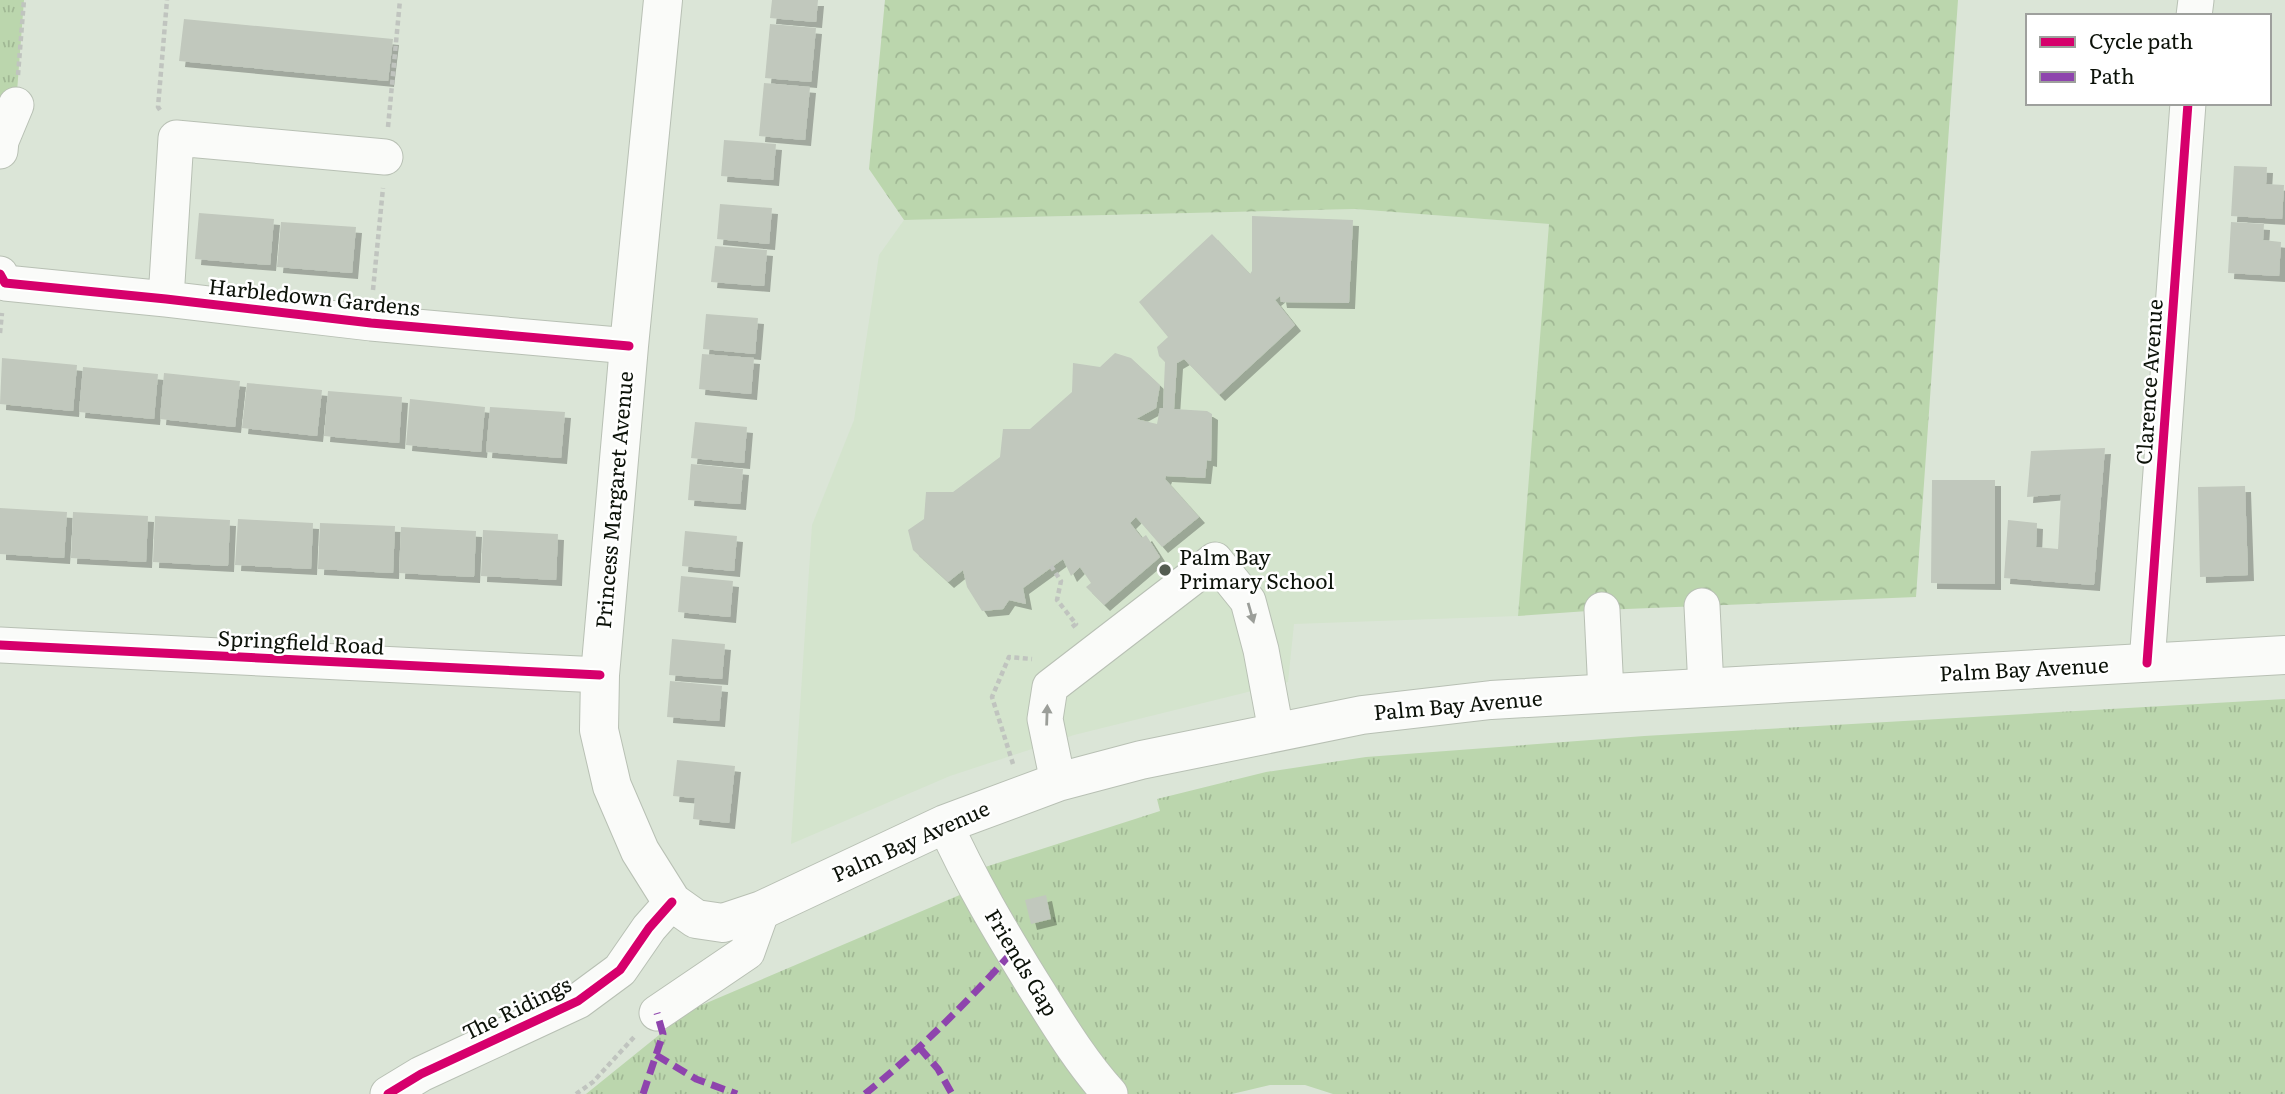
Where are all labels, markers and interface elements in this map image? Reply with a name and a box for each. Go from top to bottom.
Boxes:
legend [2026,14,2271,105]
text: Cycle path [2089,24,2193,55]
text: Path [2089,59,2135,90]
street label: Harbledown Gardens [207,269,422,322]
street label: Clarence Avenue [2126,298,2169,466]
street label: Princess Margaret Avenue [586,370,639,630]
place label: Palm Bay Primary School [1179,540,1334,595]
marker: Palm Bay Primary School [1157,562,1173,578]
one-way arrow [1246,602,1257,624]
street label: Springfield Road [217,621,385,660]
street label: Palm Bay Avenue [1938,648,2109,687]
street label: Palm Bay Avenue [1372,681,1544,726]
one-way arrow [1042,704,1053,726]
street label: Palm Bay Avenue [826,791,994,888]
street label: Friends Gap [979,902,1067,1021]
street label: The Ridings [456,967,576,1046]

